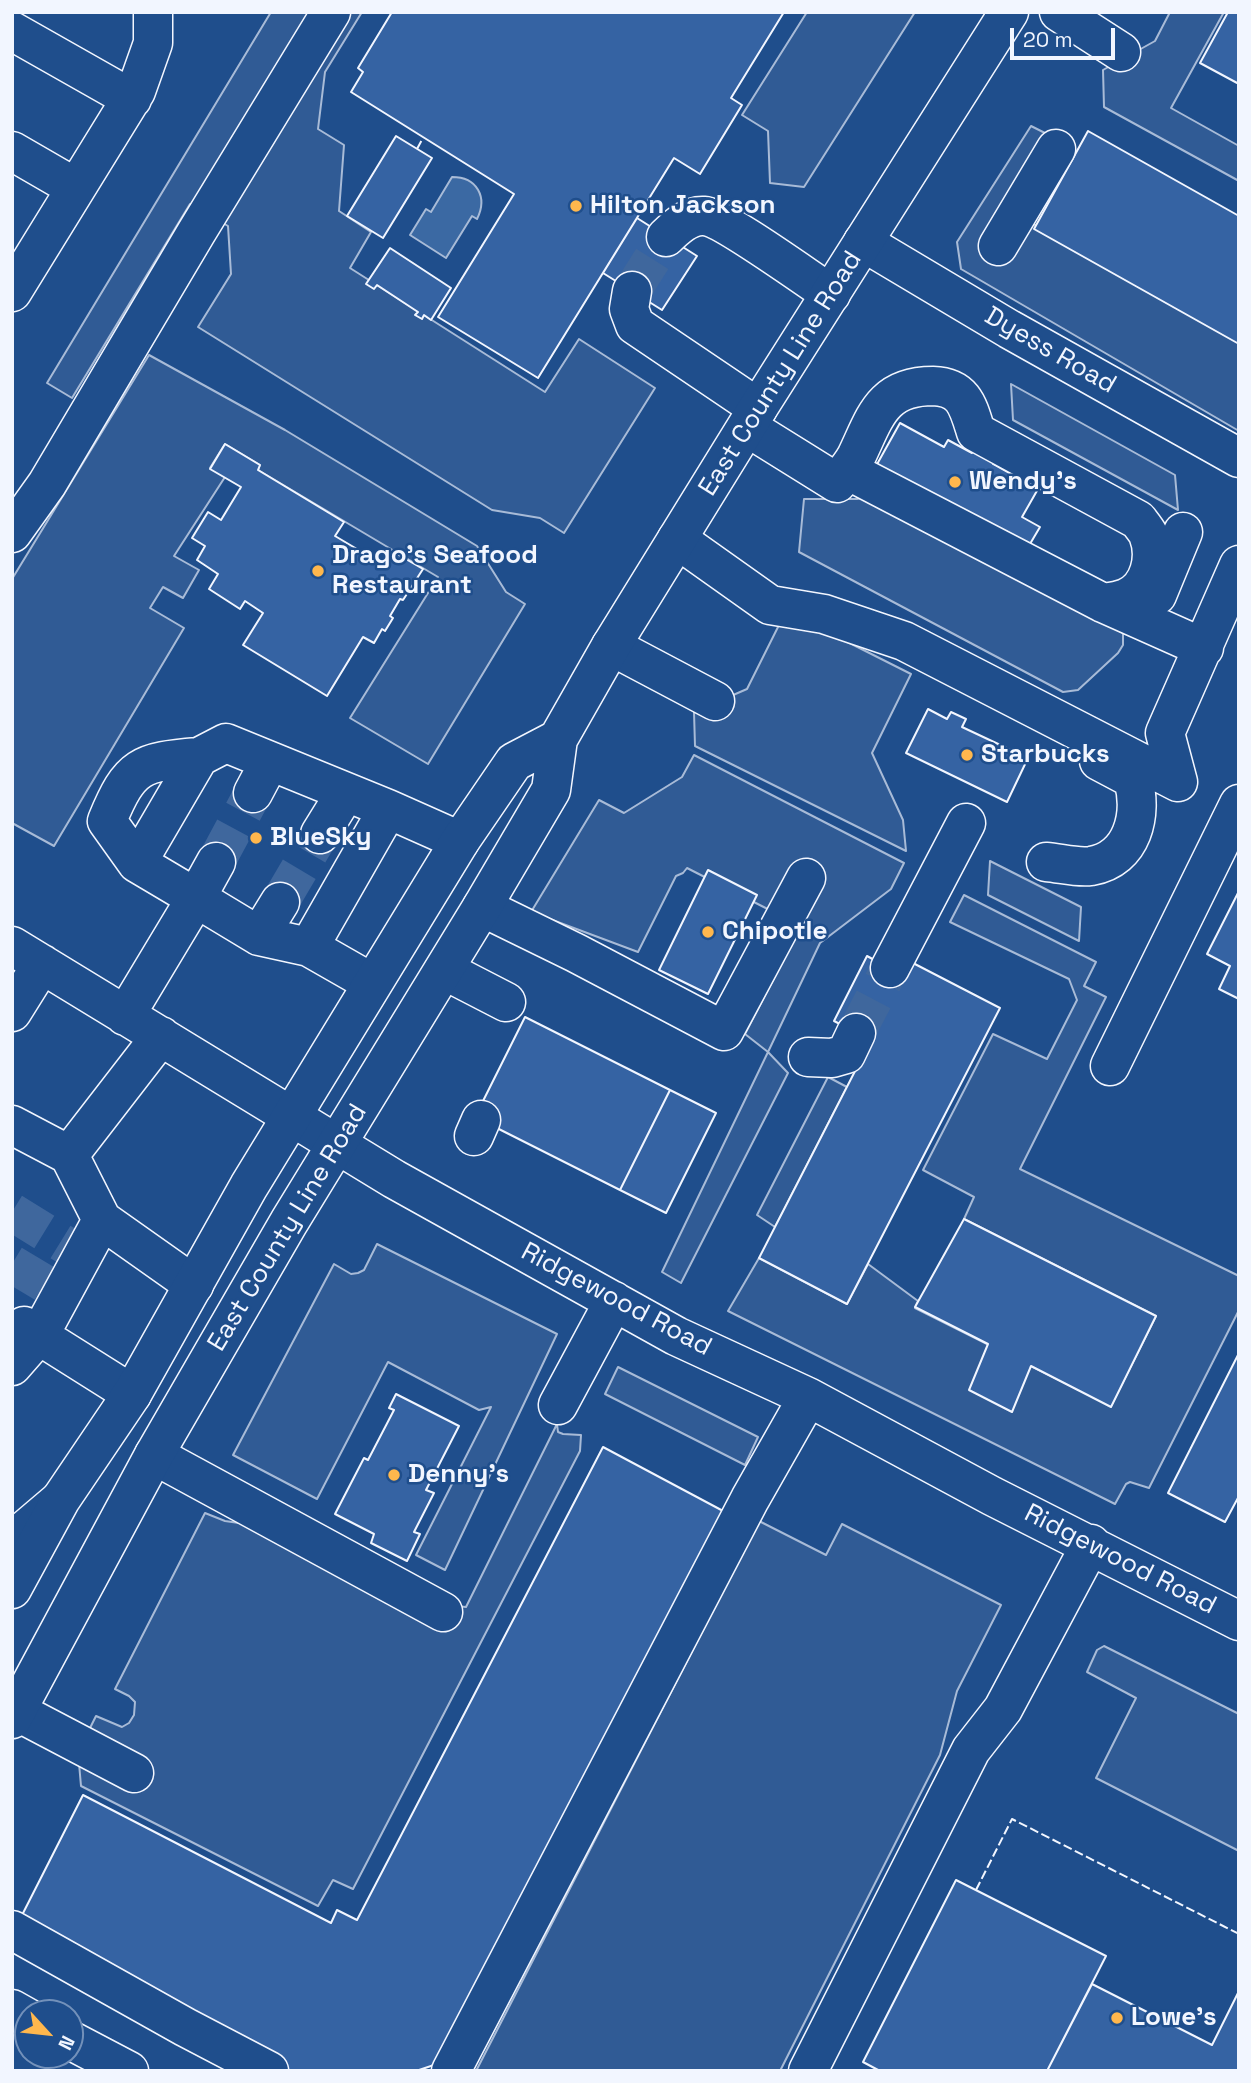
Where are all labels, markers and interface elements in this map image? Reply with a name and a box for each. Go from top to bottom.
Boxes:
scale bar [1013,14,1118,58]
text: 20 m [1023,26,1073,53]
place label: Hilton Jackson [590,190,776,222]
marker: Hilton Jackson [568,198,584,214]
street label: East County Line Road [693,246,869,502]
street label: Dyess Road [979,301,1121,401]
place label: Wendy's [969,466,1077,498]
marker: Wendy's [947,474,963,490]
place label: Drago's Seafood Restaurant [332,540,538,602]
marker: Drago's Seafood Restaurant [310,563,326,579]
place label: Starbucks [981,739,1110,771]
marker: Starbucks [959,747,975,763]
place label: BlueSky [270,822,372,854]
marker: BlueSky [248,830,264,846]
place label: Chipotle [722,916,828,948]
marker: Chipotle [700,924,716,940]
street label: East County Line Road [202,1099,374,1357]
street label: Ridgewood Road [515,1237,717,1363]
place label: Denny's [408,1459,509,1491]
marker: Denny's [386,1467,402,1483]
street label: Ridgewood Road [1019,1498,1221,1622]
north arrow [14,1999,84,2069]
place label: Lowe's [1131,2002,1217,2034]
marker: Lowe's [1109,2010,1125,2026]
text: N [52,2031,80,2054]

